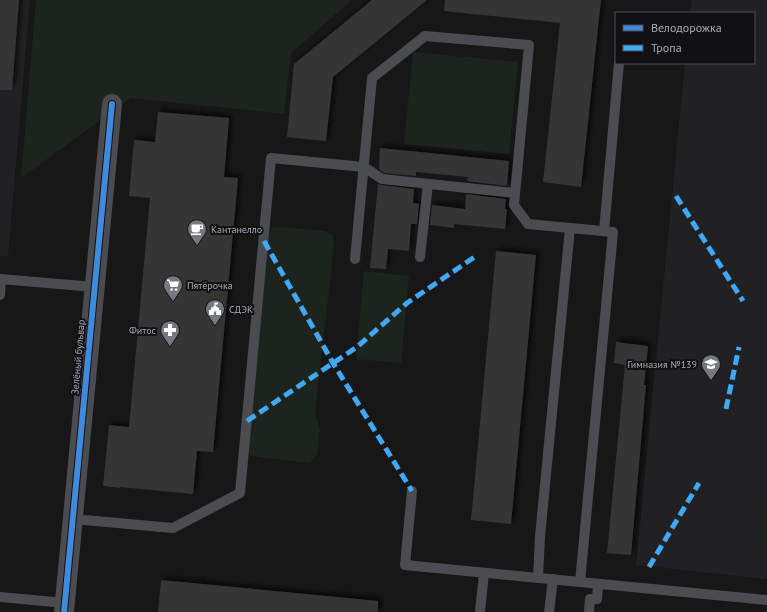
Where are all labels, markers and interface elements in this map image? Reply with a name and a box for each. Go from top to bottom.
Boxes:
legend [615,12,755,64]
text: Велодорожка [651,20,722,35]
text: Тропа [651,40,682,55]
cafe icon: Кантанелло [186,218,208,246]
place label: Кантанелло [211,223,262,236]
supermarket icon: Пятёрочка [162,274,184,302]
place label: Пятёрочка [187,279,233,292]
public building icon: СДЭК [204,298,226,326]
place label: СДЭК [229,303,253,316]
street label: Зелёный бульвар [68,319,88,395]
pharmacy icon: Фитос [159,319,181,347]
place label: Фитос [129,324,156,337]
school or university icon: Гимназия №139 [700,353,722,381]
place label: Гимназия №139 [628,358,697,371]

